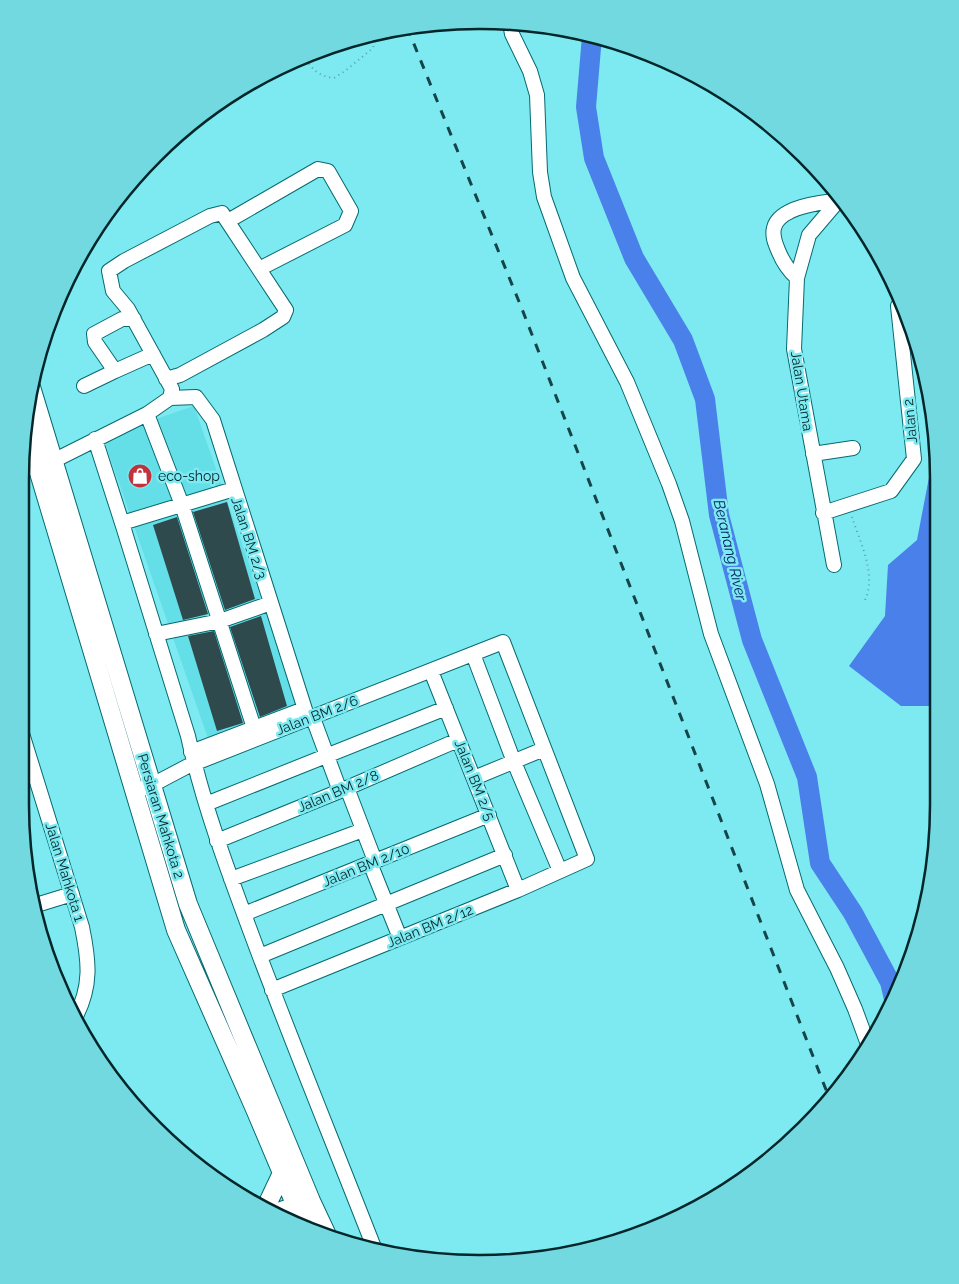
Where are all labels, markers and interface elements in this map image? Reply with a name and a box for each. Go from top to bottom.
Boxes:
street label: Jalan Utama [788,350,816,432]
street label: Jalan 2 [900,398,920,444]
shop icon: eco-shop [127,463,153,489]
place label: eco-shop [158,468,220,484]
street label: Jalan BM 2/3 [228,495,270,581]
water label: Beranang River [710,498,751,603]
street label: Jalan BM 2/6 [274,692,360,738]
street label: Jalan BM 2/5 [452,737,499,823]
street label: Persiaran Mahkota 2 [134,752,188,880]
street label: Jalan BM 2/8 [295,767,381,815]
street label: Jalan Mahkota 1 [42,821,88,923]
street label: Jalan BM 2/10 [320,840,412,890]
street label: Jalan BM 2/12 [385,901,475,951]

